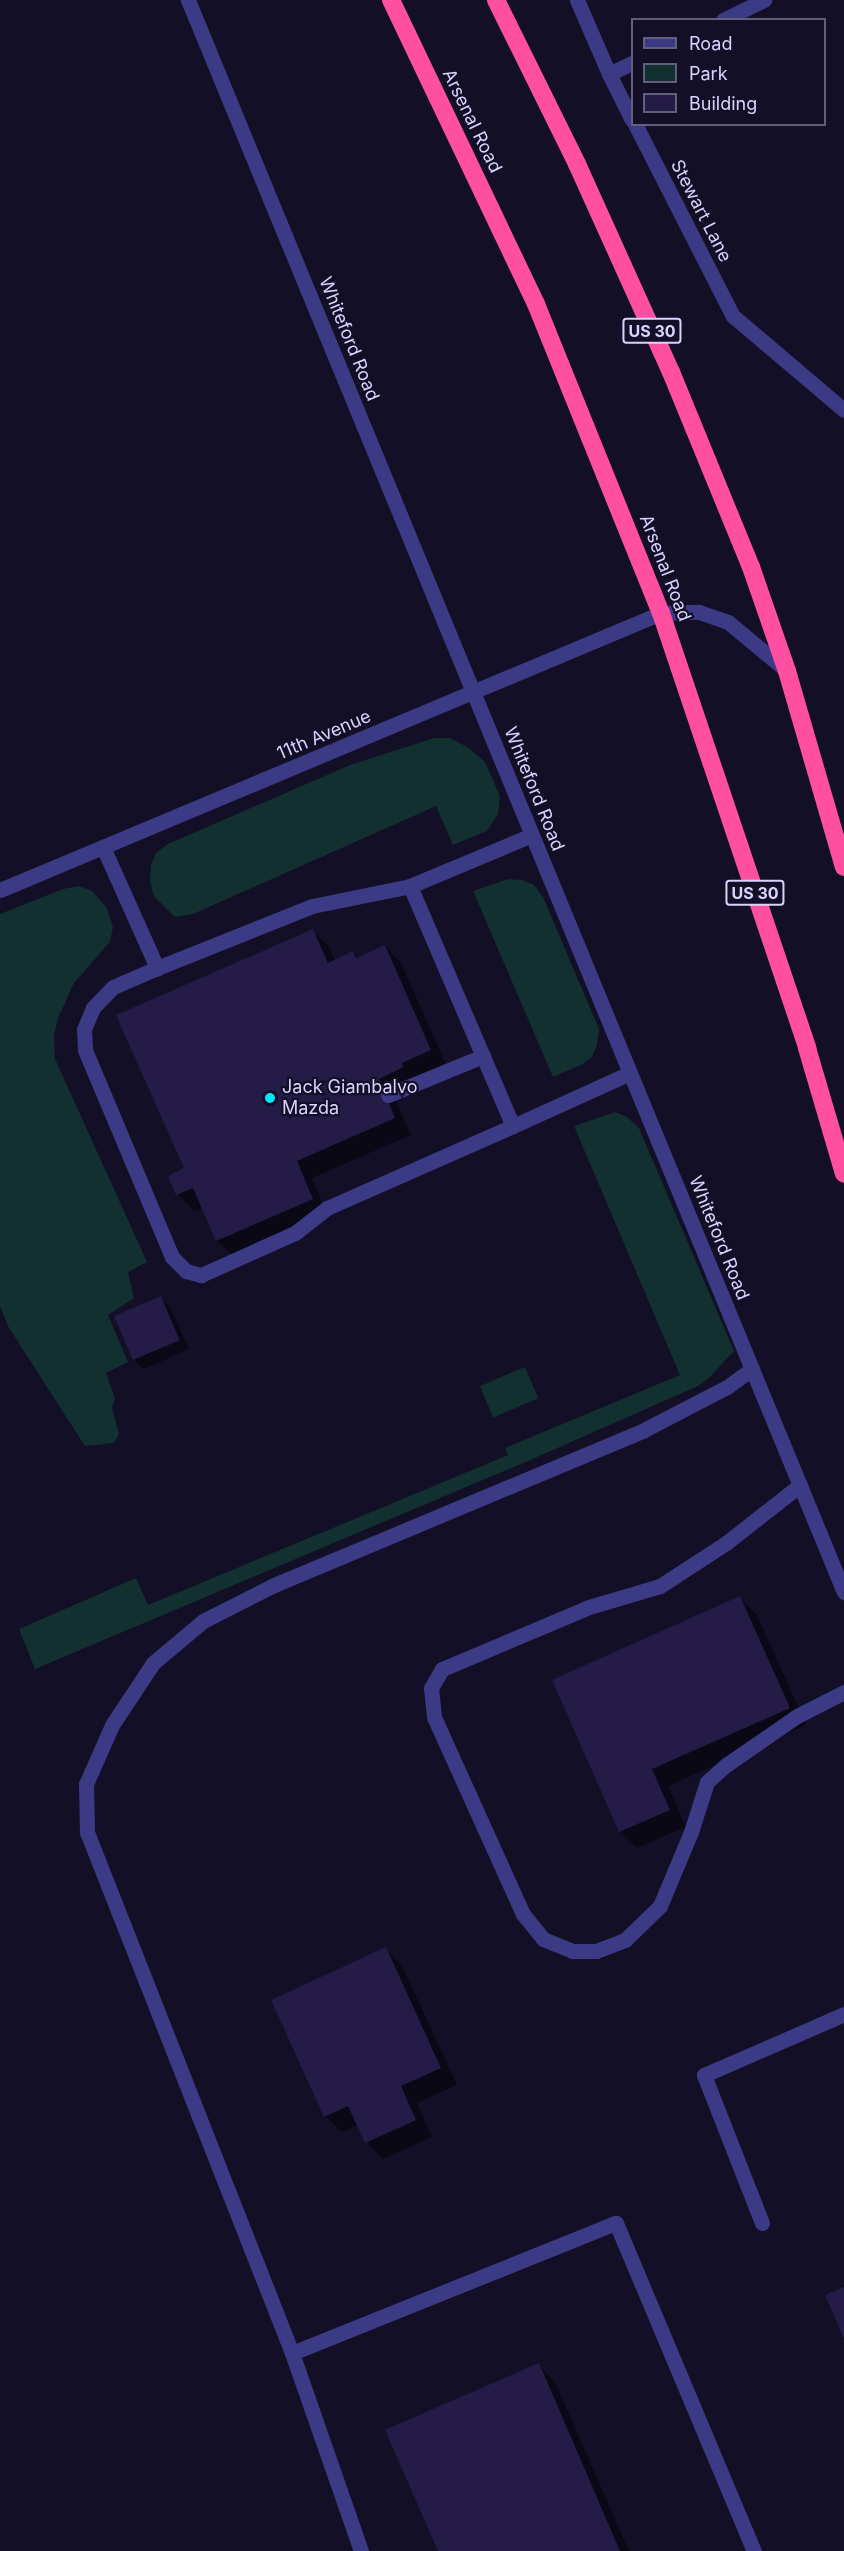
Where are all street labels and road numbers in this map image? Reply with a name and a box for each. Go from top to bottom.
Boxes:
street label: Arsenal Road [438,66,506,176]
street label: Stewart Lane [666,156,736,266]
street label: Whiteford Road [314,274,384,404]
road number: US 30 [622,318,682,344]
street label: Arsenal Road [635,511,695,625]
street label: 11th Avenue [274,706,374,764]
street label: Whiteford Road [499,724,569,854]
road number: US 30 [725,880,785,906]
street label: Whiteford Road [684,1173,754,1303]

